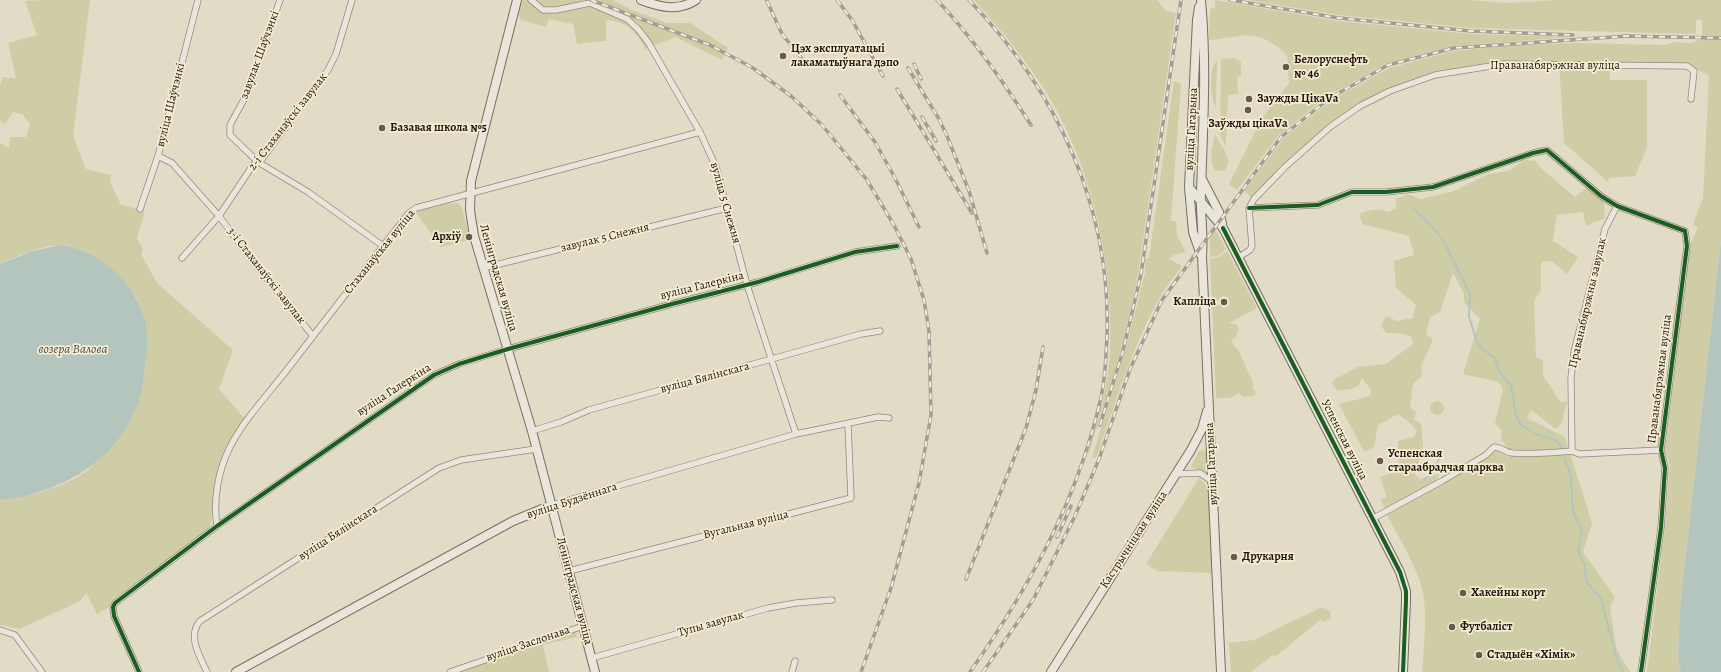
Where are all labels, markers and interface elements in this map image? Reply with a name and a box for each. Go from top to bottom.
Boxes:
street label: завулак Шаўчэнкі [237,9,283,101]
place label: Цэх эксплуатацыі лакаматыўнага дэпо [791,42,899,70]
marker: Цэх эксплуатацыі лакаматыўнага дэпо [778,51,788,61]
place label: Белоруснефть № 46 [1294,53,1368,81]
street label: Праванабярэжная вуліца [1490,59,1620,73]
street label: вуліца Шаўчэнкі [154,61,188,149]
marker: Белоруснефть № 46 [1281,62,1291,72]
street label: 2-і Стаханаўскі завулак [245,70,331,174]
street label: вуліца Гагарына [1183,87,1201,171]
place label: Заужды ЦікаVа [1257,92,1338,106]
marker: Заужды ЦікаVа [1244,94,1254,104]
marker: Заўжды цікаVа [1243,105,1253,115]
place label: Заўжды цікаVа [1208,117,1288,131]
place label: Базавая школа №5 [390,121,487,135]
marker: Базавая школа №5 [377,123,387,133]
street label: вуліца 5 Снежня [707,161,743,245]
street label: Стаханаўская вуліца [341,207,419,297]
street label: завулак 5 Снежня [559,220,651,256]
street label: Ленінградская вуліца [476,223,520,333]
street label: 3-і Стаханаўскі завулак [224,225,308,327]
place label: Архіў [432,230,461,244]
marker: Архіў [464,232,474,242]
street label: Праванабярэжны завулак [1566,236,1610,370]
street label: вуліца Галеркіна [659,269,745,303]
place label: Капліца [1173,295,1216,309]
marker: Капліца [1219,297,1229,307]
street label: Праванабярэжная вуліца [1645,314,1675,444]
water label: возера Валова [38,342,108,358]
street label: вуліца Бялінскага [659,359,751,397]
street label: вуліца Галеркіна [354,361,434,419]
street label: Успенская вуліца [1318,397,1370,483]
street label: вуліца Гагарына [1203,422,1221,506]
place label: Успенская стараабрадчая царква [1388,447,1504,475]
marker: Успенская стараабрадчая царква [1375,456,1385,466]
street label: вуліца Будзённага [525,480,619,522]
street label: Кастрычніцкая вуліца [1097,489,1171,591]
street label: вуліца Бялінскага [296,502,380,564]
street label: Вугальная вуліца [702,507,790,543]
street label: Ленінградская вуліца [553,536,595,646]
place label: Друкарня [1242,550,1294,564]
marker: Друкарня [1229,552,1239,562]
place label: Хакейны корт [1471,586,1546,600]
marker: Хакейны корт [1458,588,1468,598]
street label: Тупы завулак [676,608,746,640]
place label: Футбаліст [1460,620,1513,634]
marker: Футбаліст [1447,622,1457,632]
street label: вуліца Заслонава [484,623,572,665]
place label: Стадыён «Хімік» [1487,648,1575,662]
marker: Стадыён «Хімік» [1474,650,1484,660]

